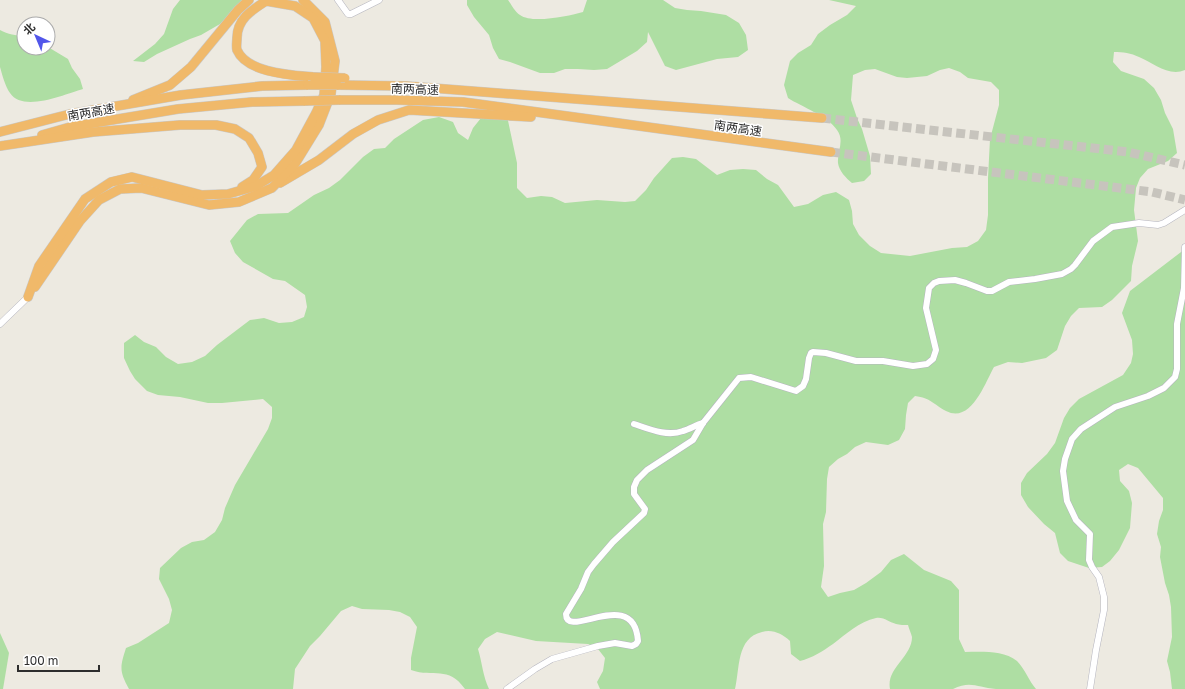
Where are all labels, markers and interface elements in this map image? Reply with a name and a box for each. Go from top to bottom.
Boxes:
north arrow [16,16,56,56]
text: 北 [20,20,37,37]
street label: 南两高速 [391,81,439,97]
street label: 南两高速 [66,100,116,124]
street label: 南两高速 [713,117,763,139]
scale bar [18,647,99,673]
text: 100 m [24,653,58,668]

